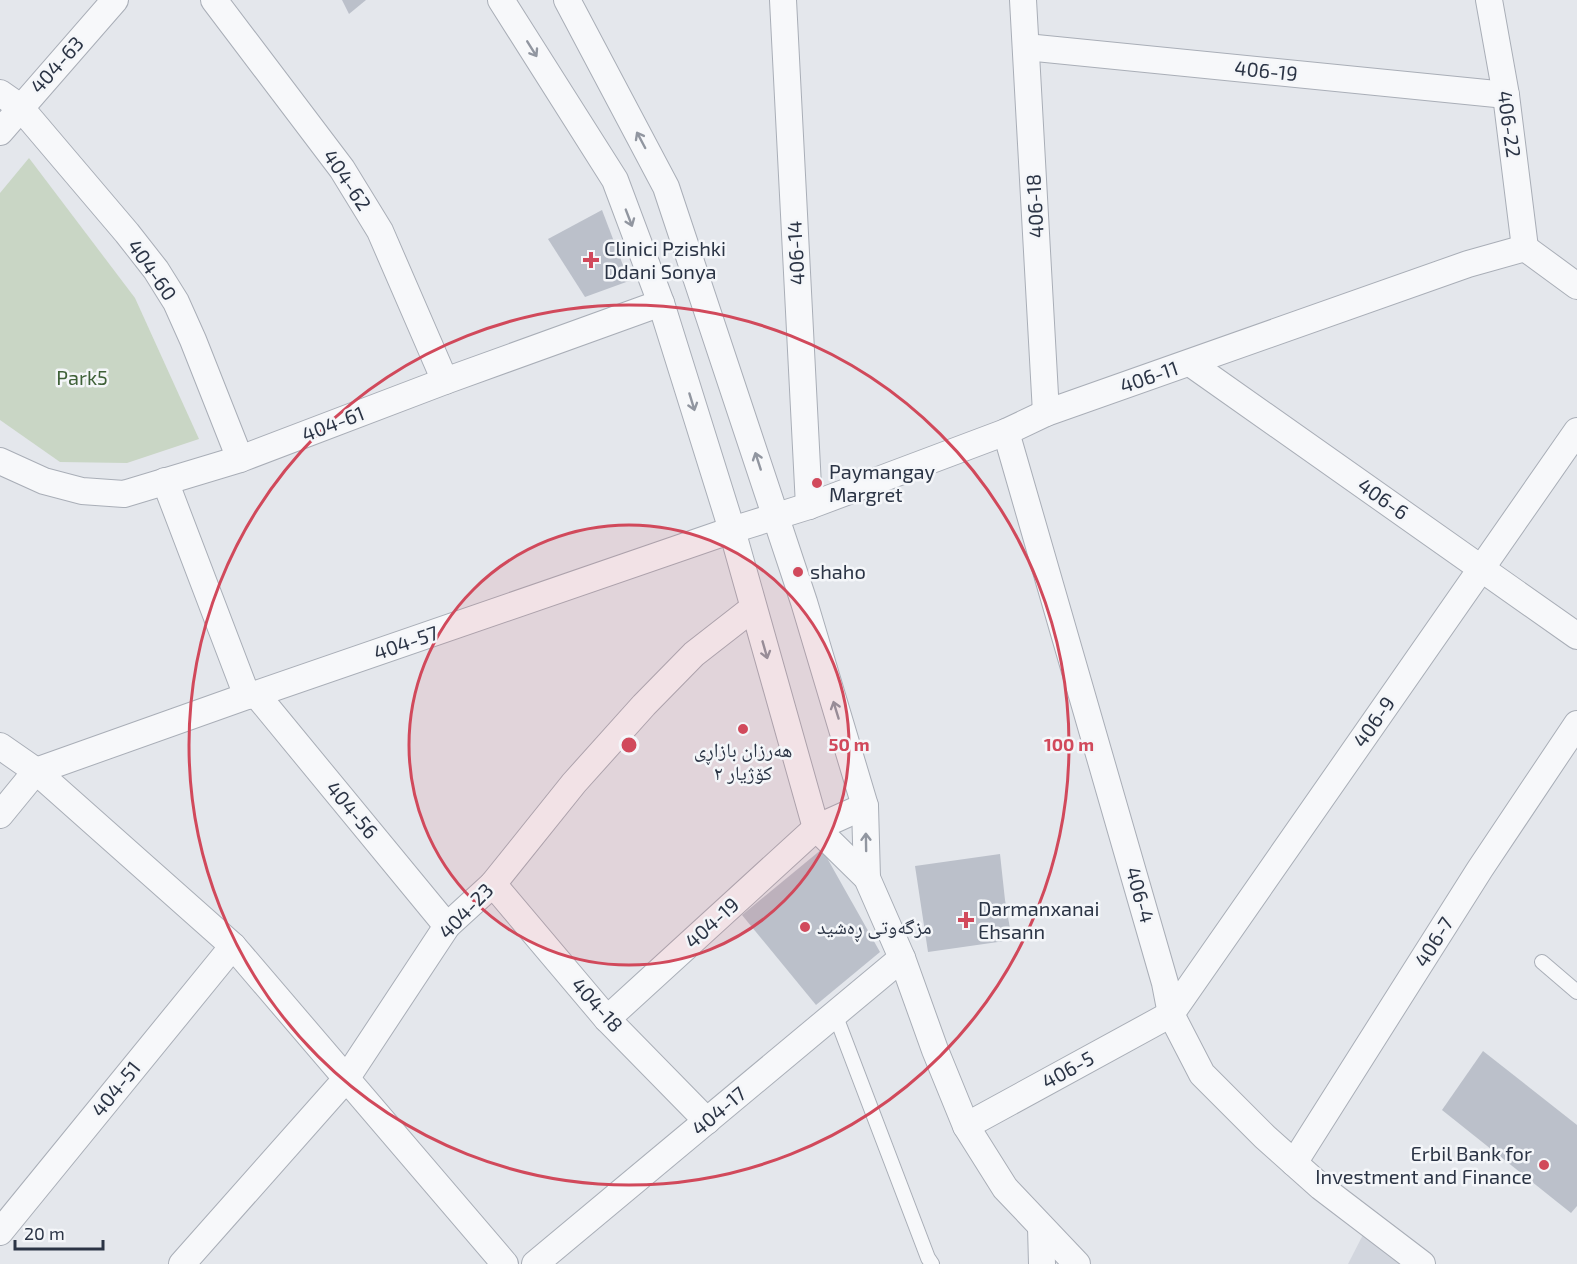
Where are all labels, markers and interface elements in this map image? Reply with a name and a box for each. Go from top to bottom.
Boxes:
street label: 404-63 [25,31,88,98]
one-way arrow [526,41,539,58]
street label: 406-19 [1233,55,1299,85]
street label: 406-22 [1493,89,1527,159]
one-way arrow [635,131,646,149]
street label: 404-62 [319,144,377,214]
street label: 406-18 [1020,173,1048,239]
one-way arrow [624,208,635,227]
street label: 406-14 [781,220,809,286]
street label: 404-60 [123,234,182,305]
place label: Clinici Pzishki Ddani Sonya [604,236,726,283]
marker: Clinici Pzishki Ddani Sonya [582,251,600,269]
street label: 406-11 [1116,355,1181,397]
park label: Park5 [56,365,108,389]
one-way arrow [687,392,698,411]
street label: 404-61 [298,400,367,446]
one-way arrow [751,452,762,471]
place label: Paymangay Margret [829,459,935,506]
street label: 406-6 [1354,472,1413,524]
marker: Paymangay Margret [810,476,824,490]
place label: shaho [810,559,866,583]
marker: shaho [791,565,805,579]
street label: 404-57 [370,620,441,664]
one-way arrow [760,640,771,659]
street label: 406-9 [1347,692,1399,751]
one-way arrow [830,701,841,720]
marker: هەرزان بازاڕی کۆژیار ٢ [736,722,750,736]
text: 50 m [828,733,870,755]
text: 100 m [1044,733,1094,755]
centre of rings [619,735,639,755]
place label: هەرزان بازاڕی کۆژیار ٢ [694,737,792,784]
street label: 404-56 [322,776,384,843]
one-way arrow [860,832,872,852]
street label: 406-4 [1122,864,1160,925]
street label: 404-23 [433,878,498,943]
street label: 404-19 [679,892,743,953]
place label: Darmanxanai Ehsann [978,896,1100,943]
street label: 406-7 [1409,912,1458,971]
marker: Darmanxanai Ehsann [959,913,973,927]
place label: مزگەوتی ڕەشید [817,914,932,943]
marker: مزگەوتی ڕەشید [798,920,812,934]
street label: 404-18 [567,972,628,1037]
street label: 406-5 [1037,1045,1098,1093]
street label: 404-51 [86,1056,145,1121]
street label: 404-17 [686,1081,750,1140]
place label: Erbil Bank for Investment and Finance [1315,1141,1532,1188]
marker: Erbil Bank for Investment and Finance [1537,1158,1551,1172]
scale bar [15,1213,104,1251]
text: 20 m [24,1222,65,1244]

